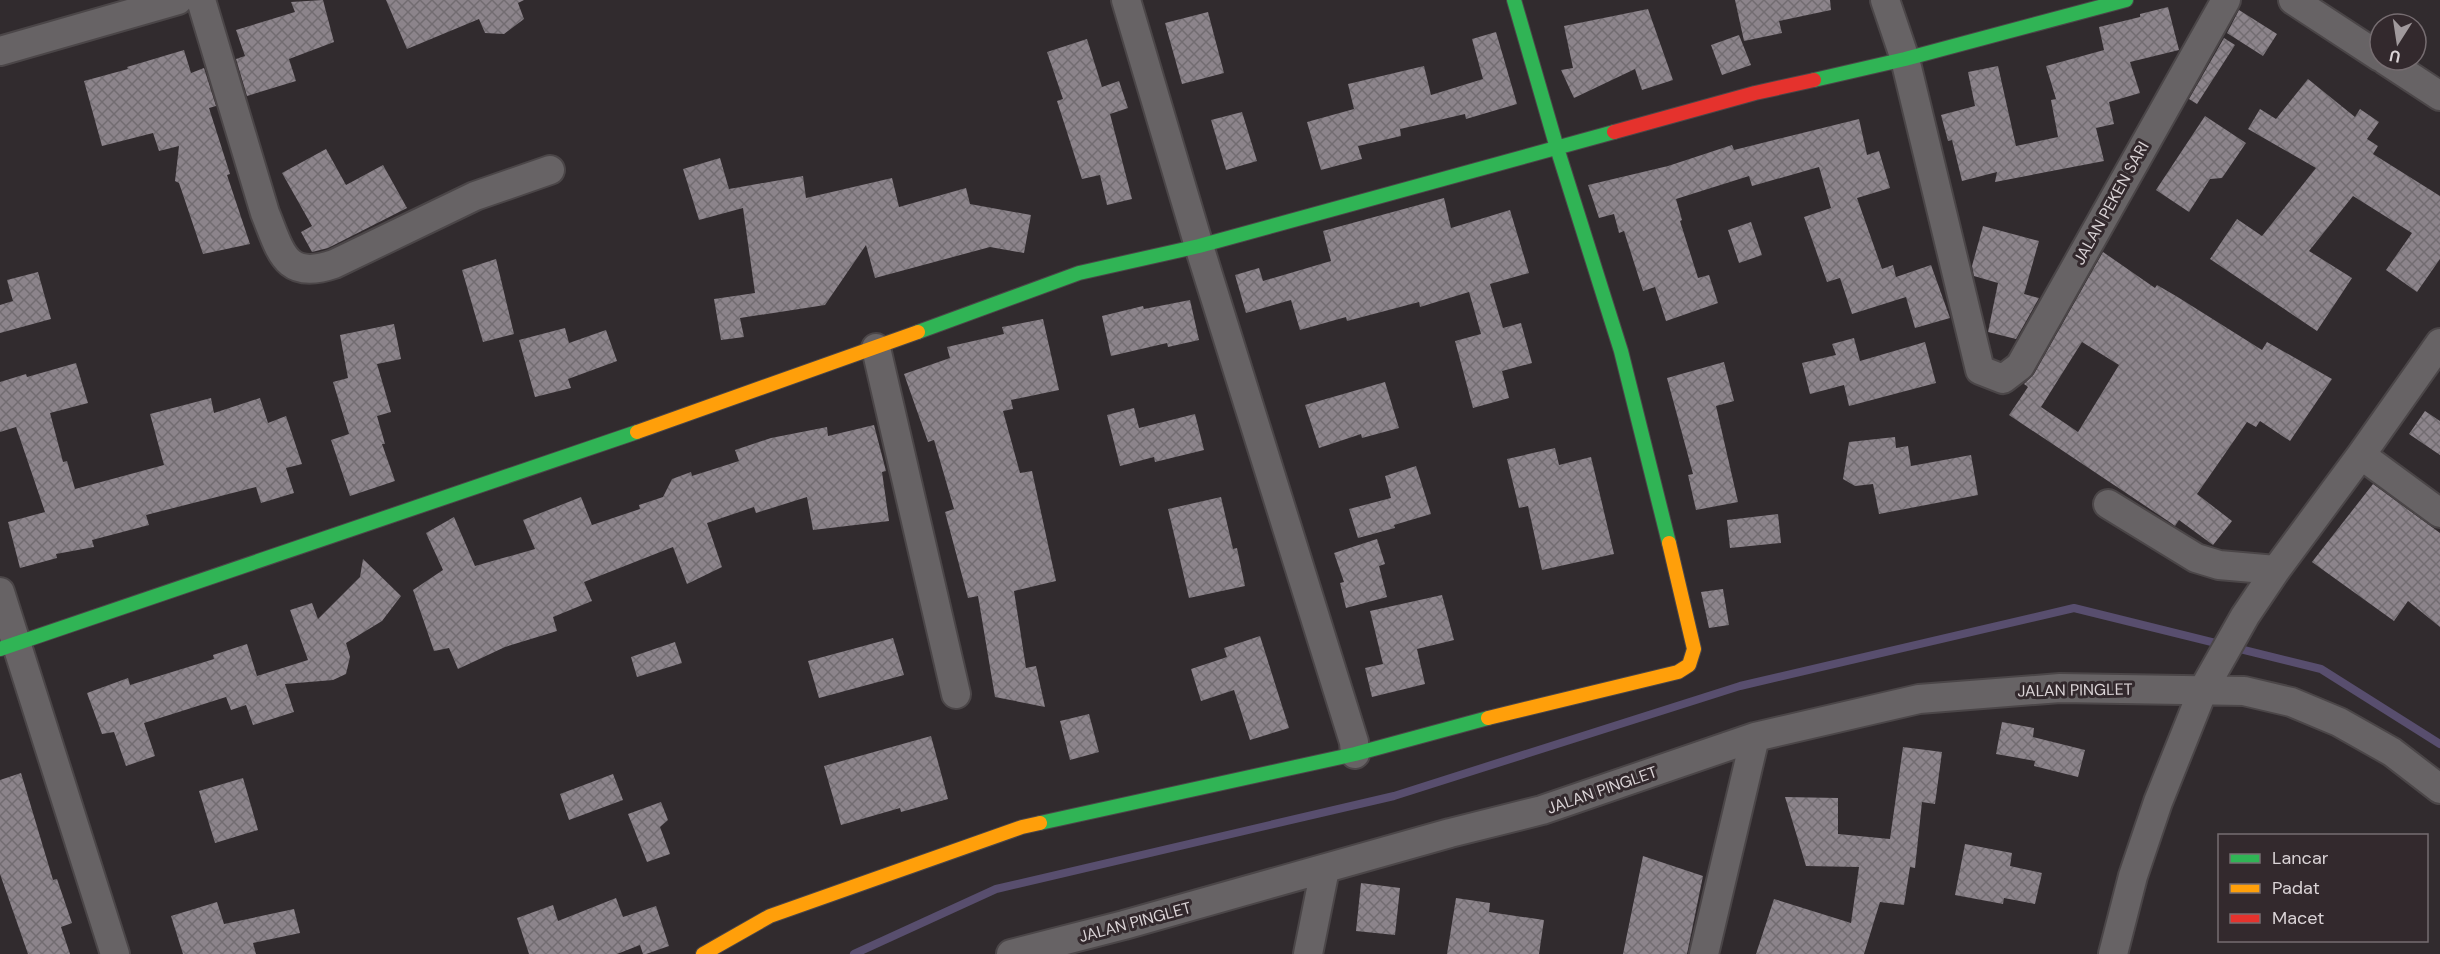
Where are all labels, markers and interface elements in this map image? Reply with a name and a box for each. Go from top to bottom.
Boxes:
north arrow [2368,12,2428,72]
text: U [2387,45,2403,68]
street label: JALAN PEKEN SARI [2068,138,2154,268]
street label: JALAN PINGLET [2017,678,2133,702]
street label: JALAN PINGLET [1544,761,1660,819]
legend [2218,834,2428,942]
text: Lancar [2272,846,2329,870]
text: Padat [2272,876,2320,900]
street label: JALAN PINGLET [1077,897,1193,947]
text: Macet [2272,906,2324,930]

